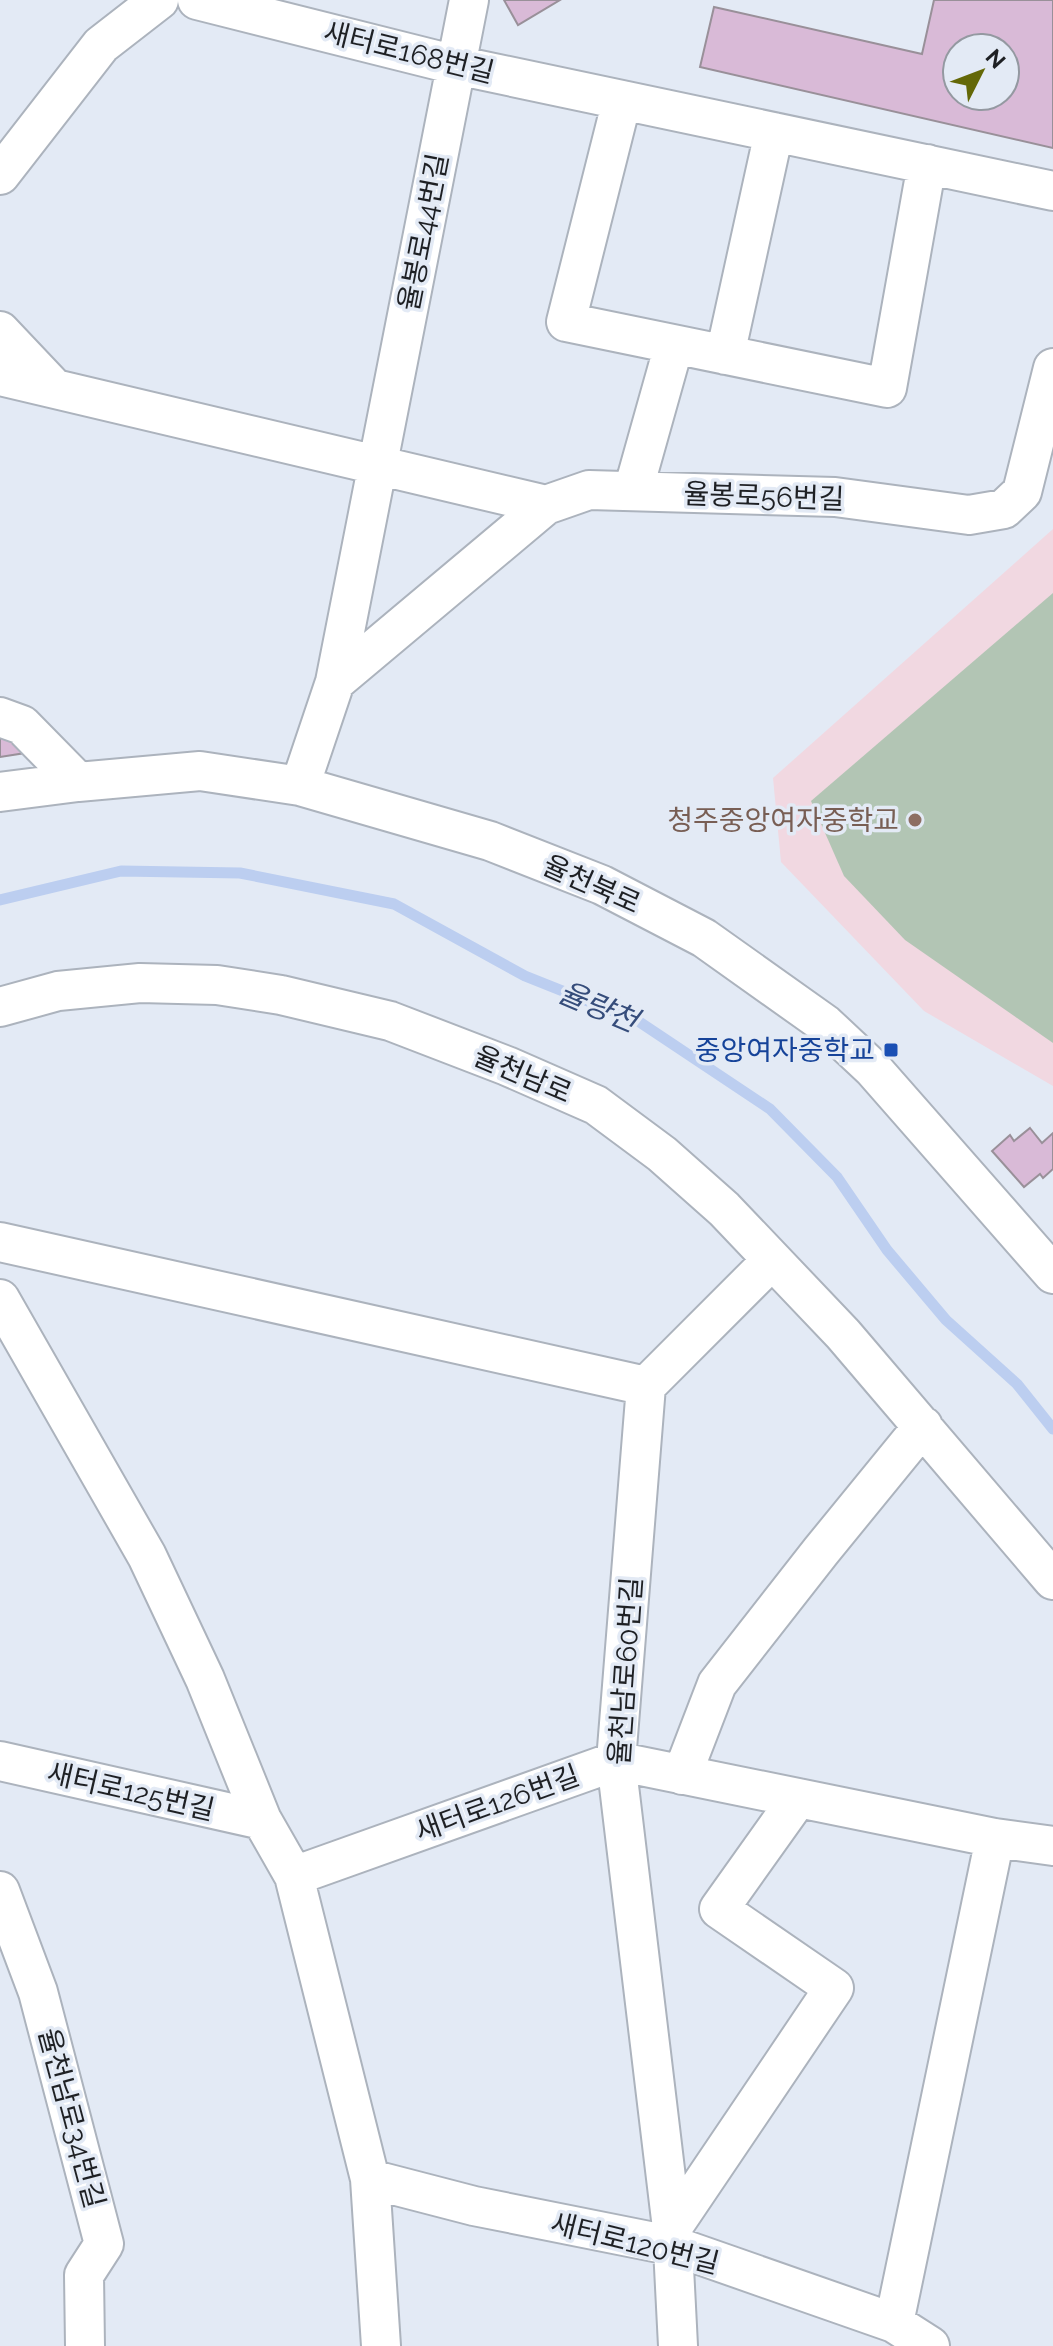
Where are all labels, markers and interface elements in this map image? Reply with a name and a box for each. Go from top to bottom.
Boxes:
street label: 새터로168번길 [320,15,497,90]
north arrow [941,32,1021,112]
text: N [981,44,1011,74]
street label: 율봉로44번길 [392,151,455,313]
street label: 율봉로56번길 [683,477,845,516]
place label: 청주중앙여자중학교 [667,804,899,837]
marker: 청주중앙여자중학교 [906,811,924,829]
street label: 율천북로 [538,848,646,920]
water label: 율량천 [553,974,646,1040]
place label: 중앙여자중학교 [695,1034,875,1067]
street label: 율천남로 [469,1039,577,1110]
marker: 중앙여자중학교 [882,1041,900,1059]
street label: 율천남로60번길 [602,1576,649,1766]
street label: 새터로125번길 [44,1756,218,1827]
street label: 새터로126번길 [411,1759,584,1848]
street label: 율천남로34번길 [32,2025,111,2212]
street label: 새터로120번길 [547,2207,723,2280]

